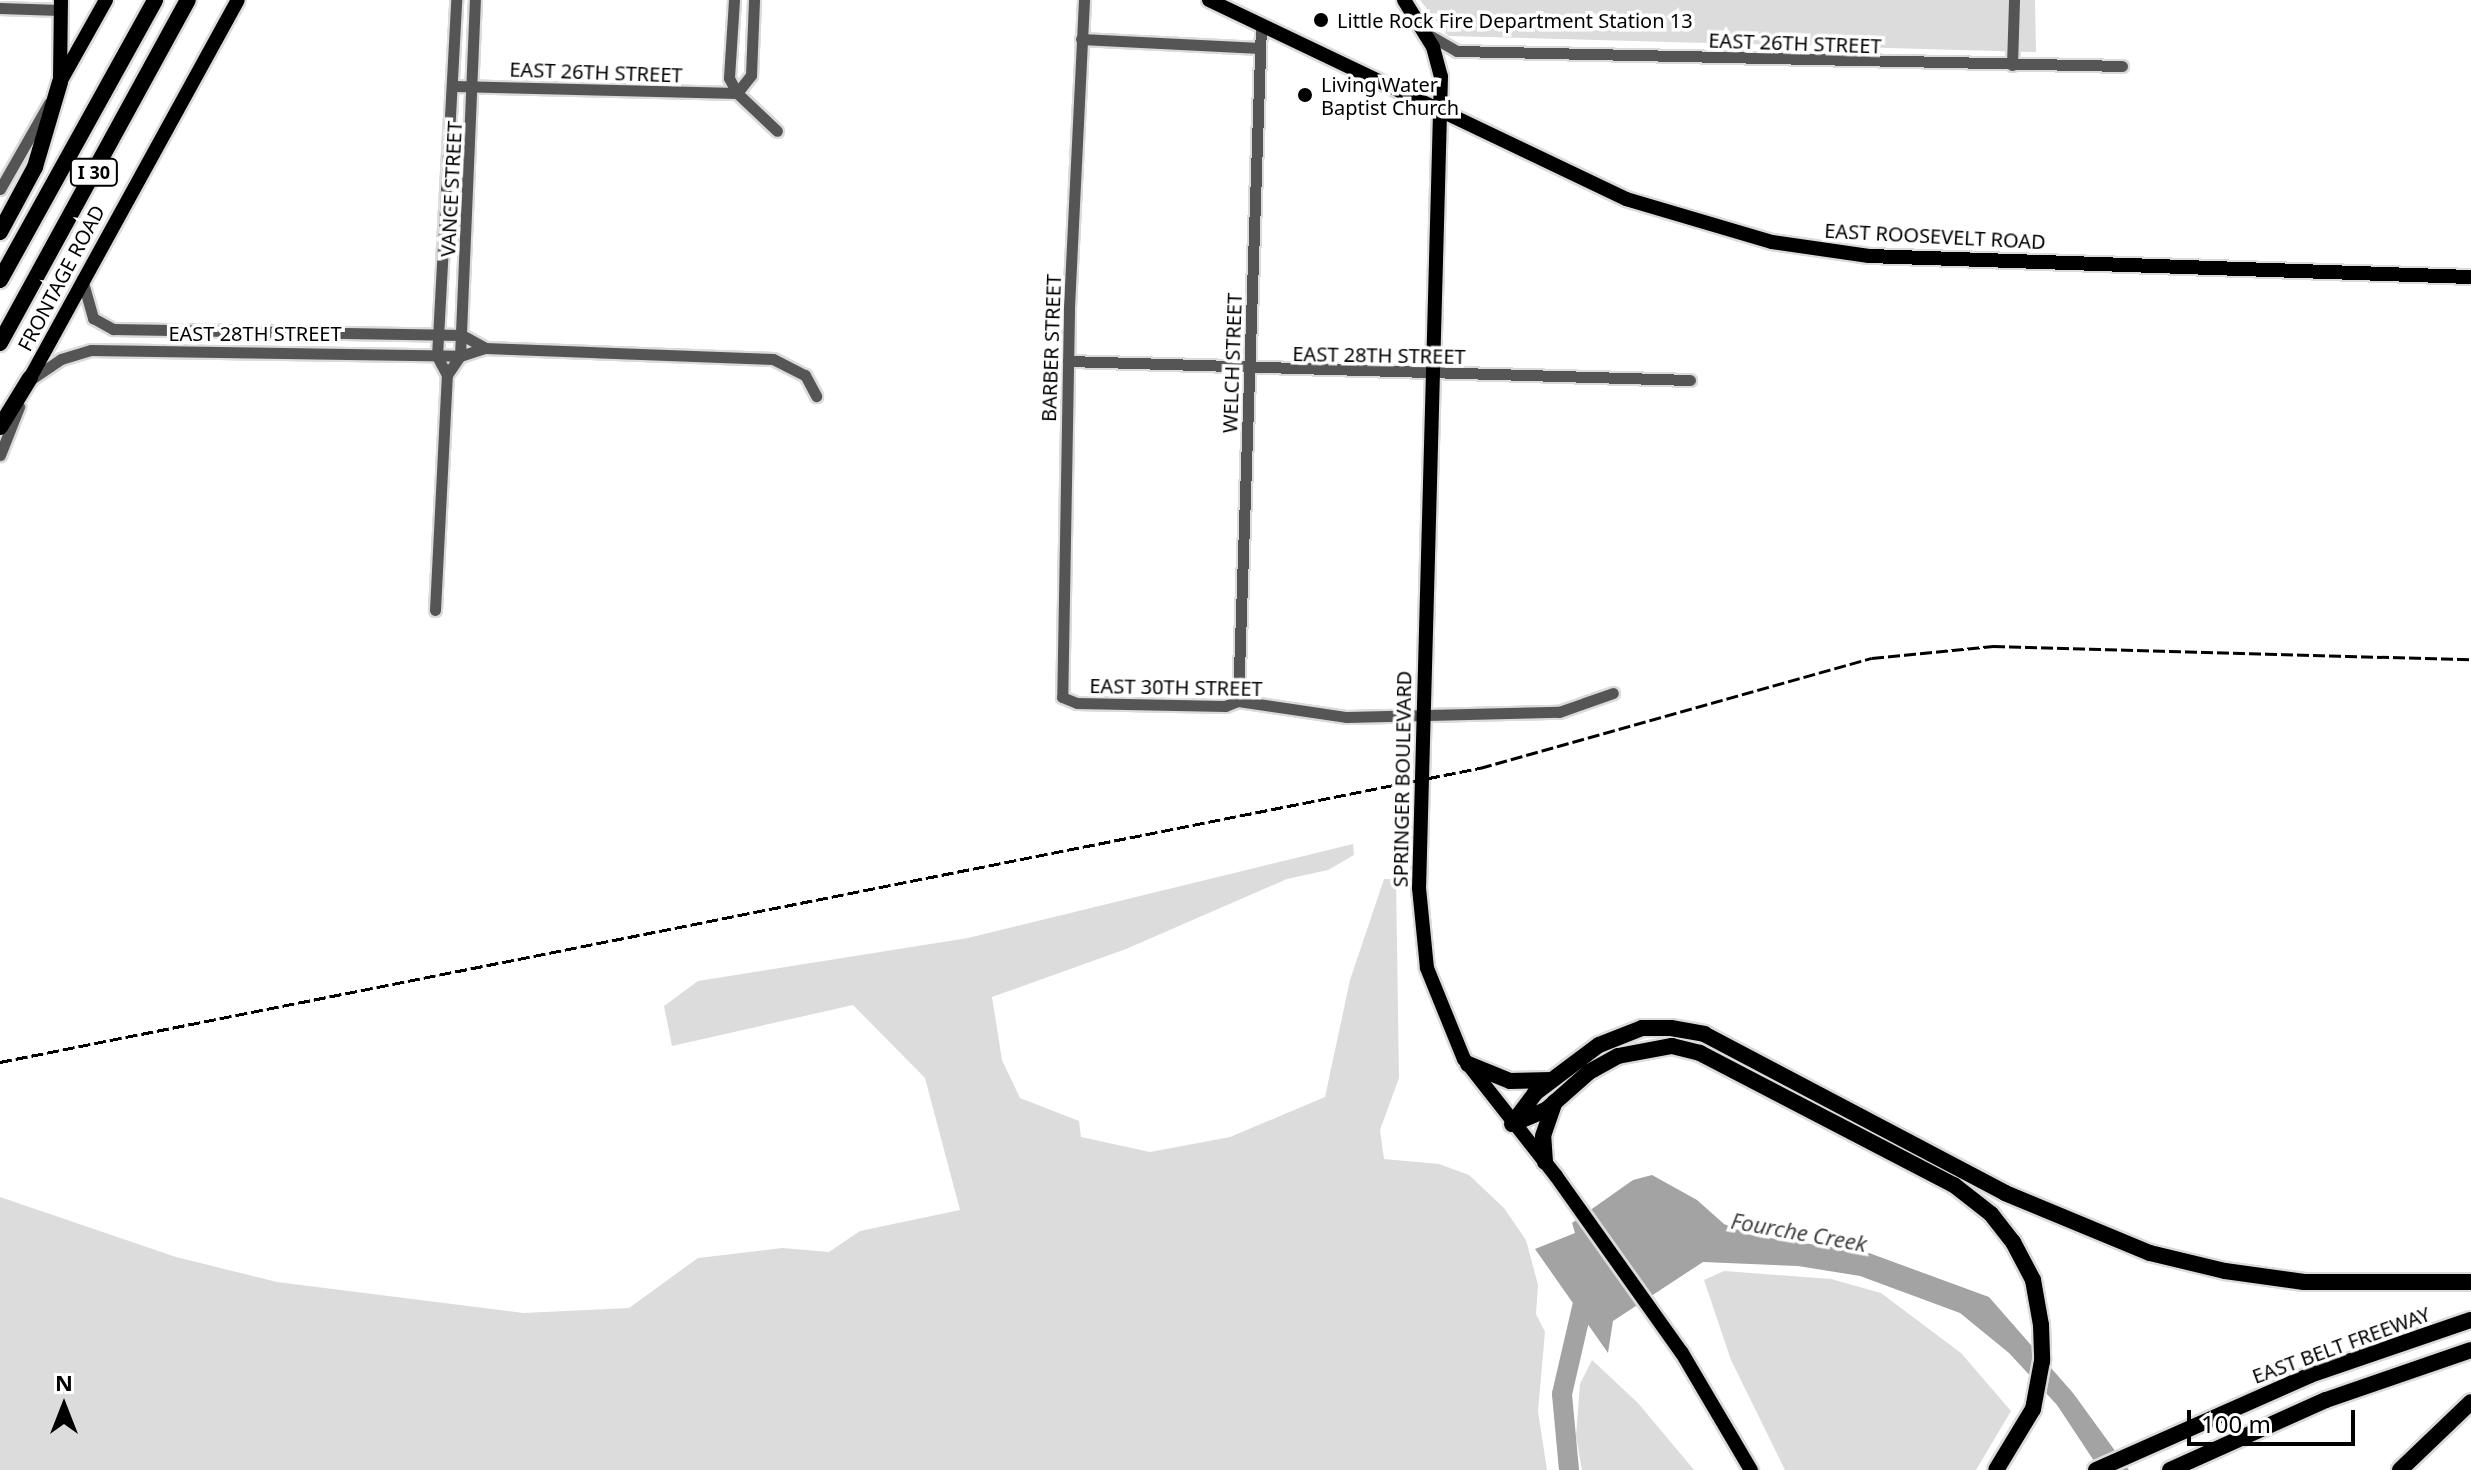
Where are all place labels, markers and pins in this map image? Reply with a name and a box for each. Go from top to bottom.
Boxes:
place label: Little Rock Fire Department Station 13 [1337,8,1693,32]
marker: Little Rock Fire Department Station 13 [1312,11,1330,29]
place label: Living Water Baptist Church [1321,72,1459,119]
marker: Living Water Baptist Church [1296,86,1314,104]

